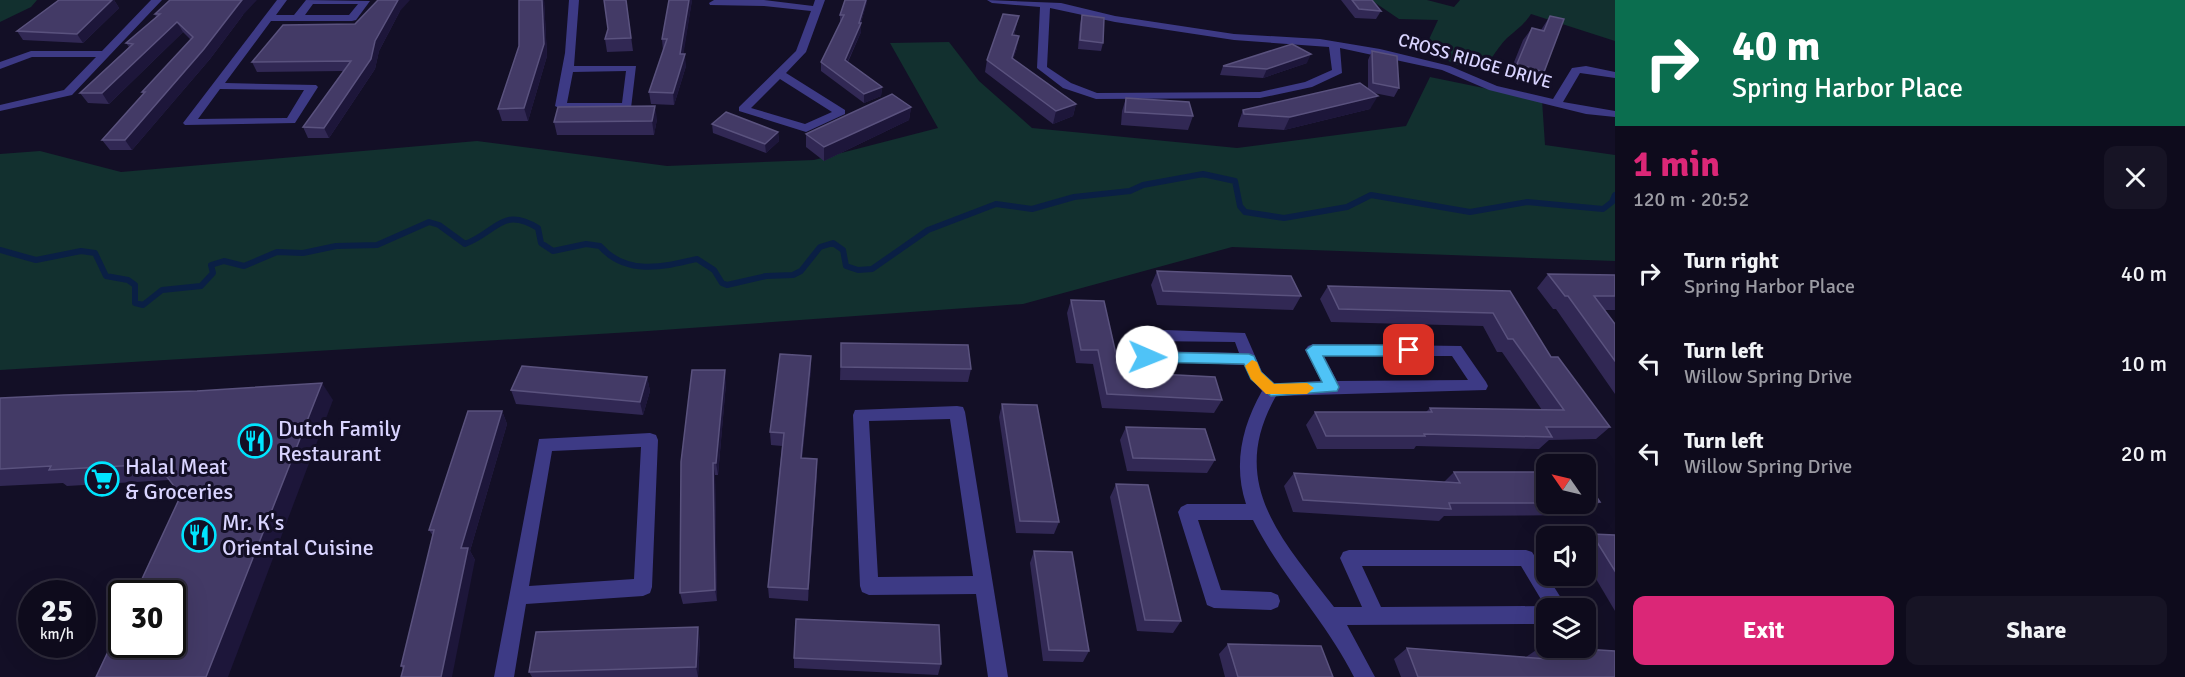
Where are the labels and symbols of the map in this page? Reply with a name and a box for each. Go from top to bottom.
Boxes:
street label: CROSS RIDGE DRIVE [1396,29,1554,93]
pin [1383,324,1434,375]
position arrow [1115,325,1179,389]
place label: Dutch Family Restaurant [278,415,402,467]
restaurant icon: Dutch Family Restaurant [237,423,273,459]
place label: Halal Meat & Groceries [125,453,233,505]
north arrow [1536,454,1596,514]
supermarket icon: Halal Meat & Groceries [84,461,120,497]
place label: Mr. K's Oriental Cuisine [222,509,374,561]
restaurant icon: Mr. K's Oriental Cuisine [181,517,217,553]
speed limit sign: 30 [108,580,186,658]

